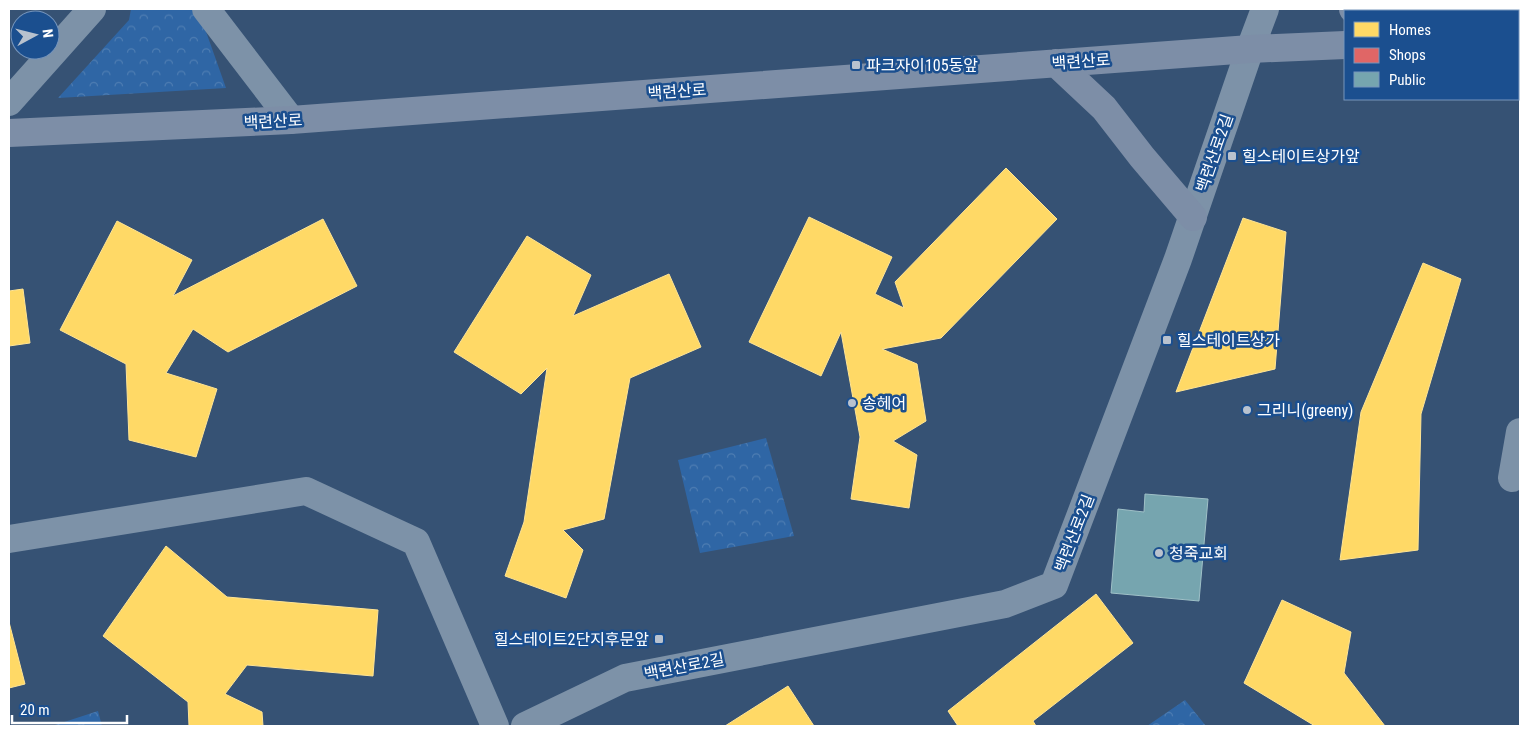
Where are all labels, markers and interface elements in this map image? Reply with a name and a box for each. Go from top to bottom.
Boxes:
north arrow [10,10,60,60]
legend [1344,10,1519,100]
text: Homes [1389,21,1431,39]
text: N [39,28,56,39]
text: Shops [1389,46,1426,64]
street label: 백련산로 [1051,50,1111,73]
place label: 파크자이105동앞 [866,56,978,75]
marker: 파크자이105동앞 [850,59,862,71]
text: Public [1389,71,1426,89]
street label: 백련산로 [647,80,707,103]
street label: 백련산로 [243,110,303,133]
street label: 백련산로2길 [1192,112,1237,195]
place label: 힐스테이트상가앞 [1242,147,1360,166]
marker: 힐스테이트상가앞 [1226,150,1238,162]
place label: 힐스테이트상가 [1177,331,1280,350]
marker: 힐스테이트상가 [1161,334,1173,346]
place label: 송헤어 [862,394,906,413]
marker: 송헤어 [846,397,858,409]
place label: 그리니(greeny) [1257,401,1353,420]
marker: 그리니(greeny) [1241,404,1253,416]
street label: 백련산로2길 [1051,492,1098,575]
place label: 청죽교회 [1169,544,1228,563]
marker: 청죽교회 [1153,547,1165,559]
place label: 힐스테이트2단지후문앞 [494,630,649,649]
marker: 힐스테이트2단지후문앞 [653,633,665,645]
street label: 백련산로2길 [642,649,726,684]
scale bar [12,692,128,724]
text: 20 m [20,701,50,719]

